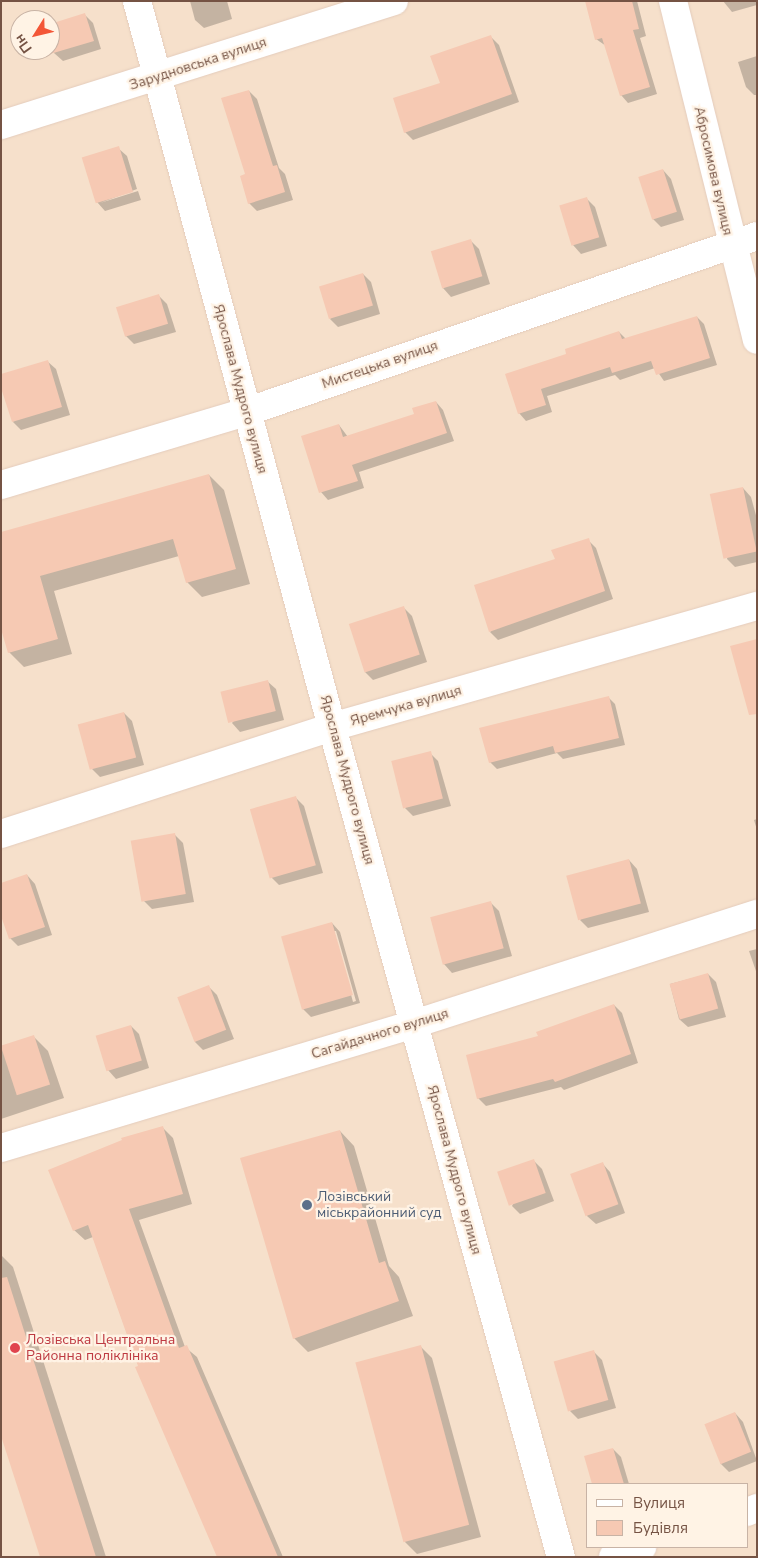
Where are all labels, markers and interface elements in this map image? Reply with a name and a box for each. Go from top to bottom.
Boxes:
north arrow [10,10,60,60]
text: Пн [10,30,37,57]
street label: Зарудновська вулиця [127,34,269,94]
street label: Абросимова вулиця [690,105,736,237]
street label: Ярослава Мудрого вулиця [209,303,271,475]
street label: Мистецька вулиця [320,337,440,393]
street label: Яремчука вулиця [349,682,463,730]
street label: Ярослава Мудрого вулиця [316,694,378,866]
street label: Сагайдачного вулиця [309,1005,451,1063]
street label: Ярослава Мудрого вулиця [423,1084,485,1256]
place label: Лозівський міськрайонний суд [317,1189,442,1222]
marker: Лозівський міськрайонний суд [301,1199,313,1211]
place label: Лозівська Центральна Районна поліклініка [26,1332,175,1364]
marker: Лозівська Центральна Районна поліклініка [8,1341,22,1355]
legend [586,1483,748,1548]
text: Вулиця [633,1493,685,1513]
text: Будівля [633,1518,688,1538]

